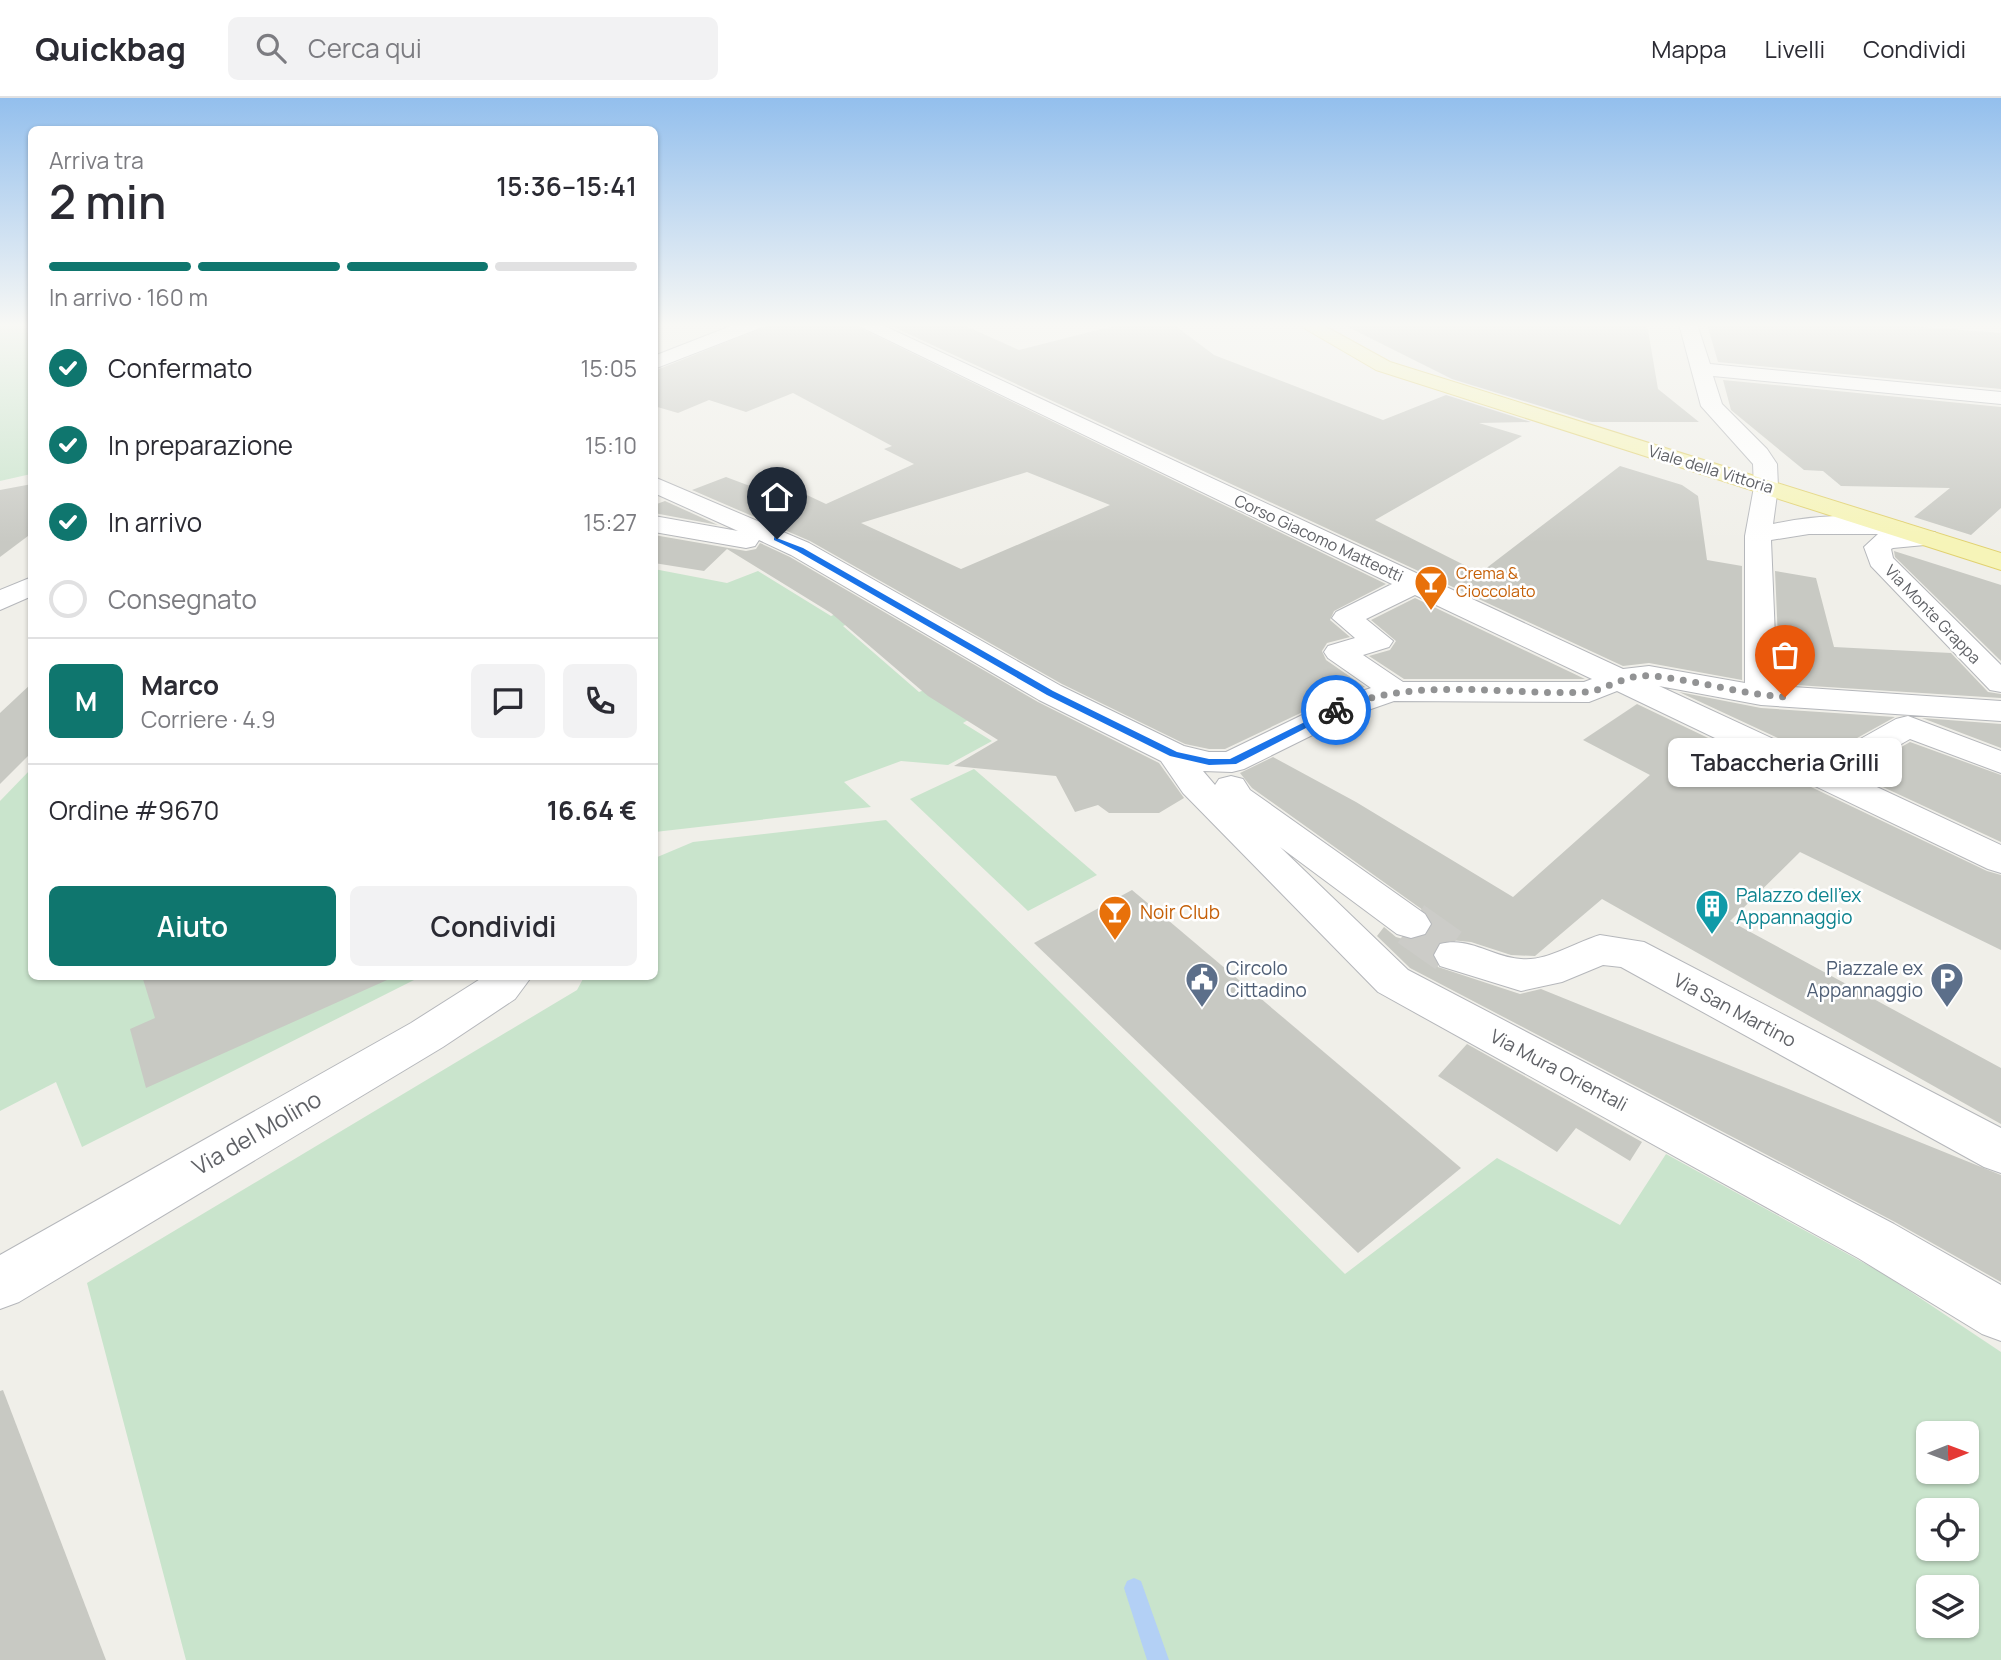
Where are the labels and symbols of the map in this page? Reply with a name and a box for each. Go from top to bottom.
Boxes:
street label: Viale della Vittoria [1646,440,1776,498]
pin [747,467,807,539]
street label: Corso Giacomo Matteotti [1231,489,1407,587]
street label: Via Monte Grappa [1880,560,1986,668]
place label: Crema & Cioccolato [1456,562,1536,602]
bar icon: Crema & Cioccolato [1412,563,1450,612]
pin [1755,625,1815,697]
courier [1301,675,1371,745]
callout: Tabaccheria Grilli [1668,739,1902,788]
place label: Palazzo dell'ex Appannaggio [1736,882,1861,930]
building icon: Palazzo dell'ex Appannaggio [1693,887,1731,936]
bar icon: Noir Club [1096,893,1134,942]
place label: Noir Club [1140,899,1220,925]
place label: Circolo Cittadino [1226,955,1307,1003]
place label: Piazzale ex Appannaggio [1807,955,1923,1003]
public building icon: Circolo Cittadino [1183,960,1221,1009]
parking icon: Piazzale ex Appannaggio [1928,960,1966,1009]
street label: Via San Martino [1669,967,1801,1053]
street label: Via Mura Orientali [1486,1023,1632,1117]
street label: Via del Molino [186,1082,327,1182]
north arrow [1916,1421,1979,1484]

